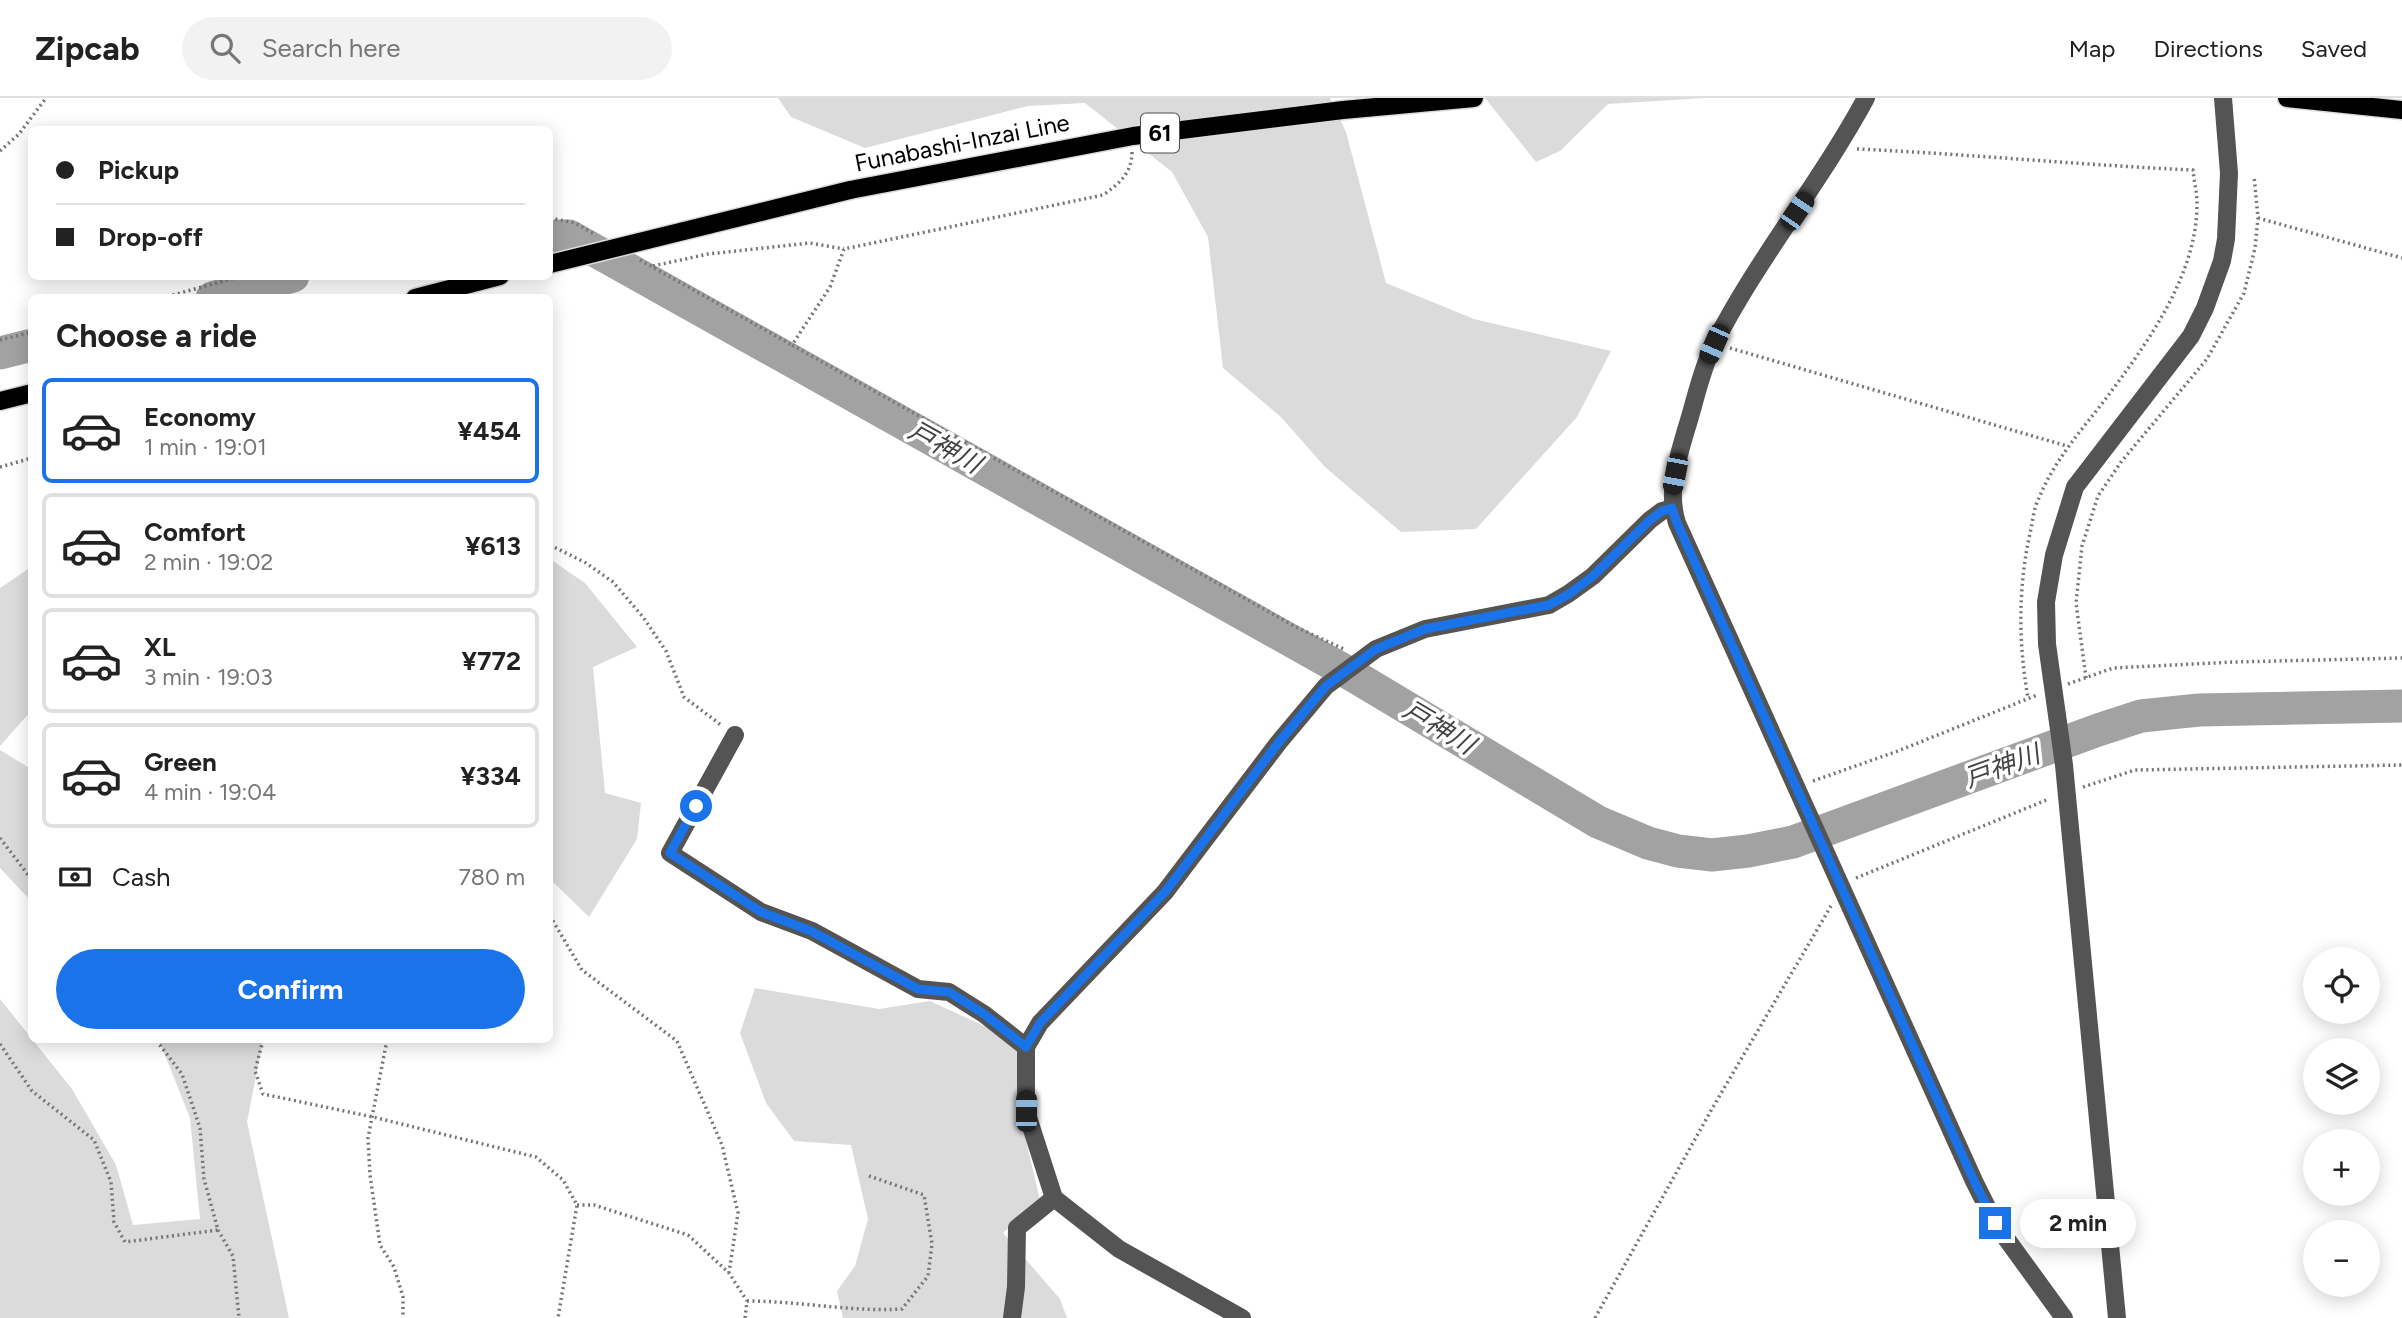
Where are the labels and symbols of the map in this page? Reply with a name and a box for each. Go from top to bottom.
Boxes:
street label: Funabashi-Inzai Line [852,107,1072,178]
road number: 61 [1141,114,1179,152]
car [1777,188,1818,234]
car [1696,321,1733,367]
water label: 戸神川 [903,414,989,481]
car [1661,451,1690,497]
water label: 戸神川 [1397,693,1483,762]
water label: 戸神川 [1960,737,2047,794]
route start [680,790,712,822]
car [1016,1090,1037,1132]
callout: 2 min [2020,1198,2135,1248]
route end [1979,1207,2011,1239]

